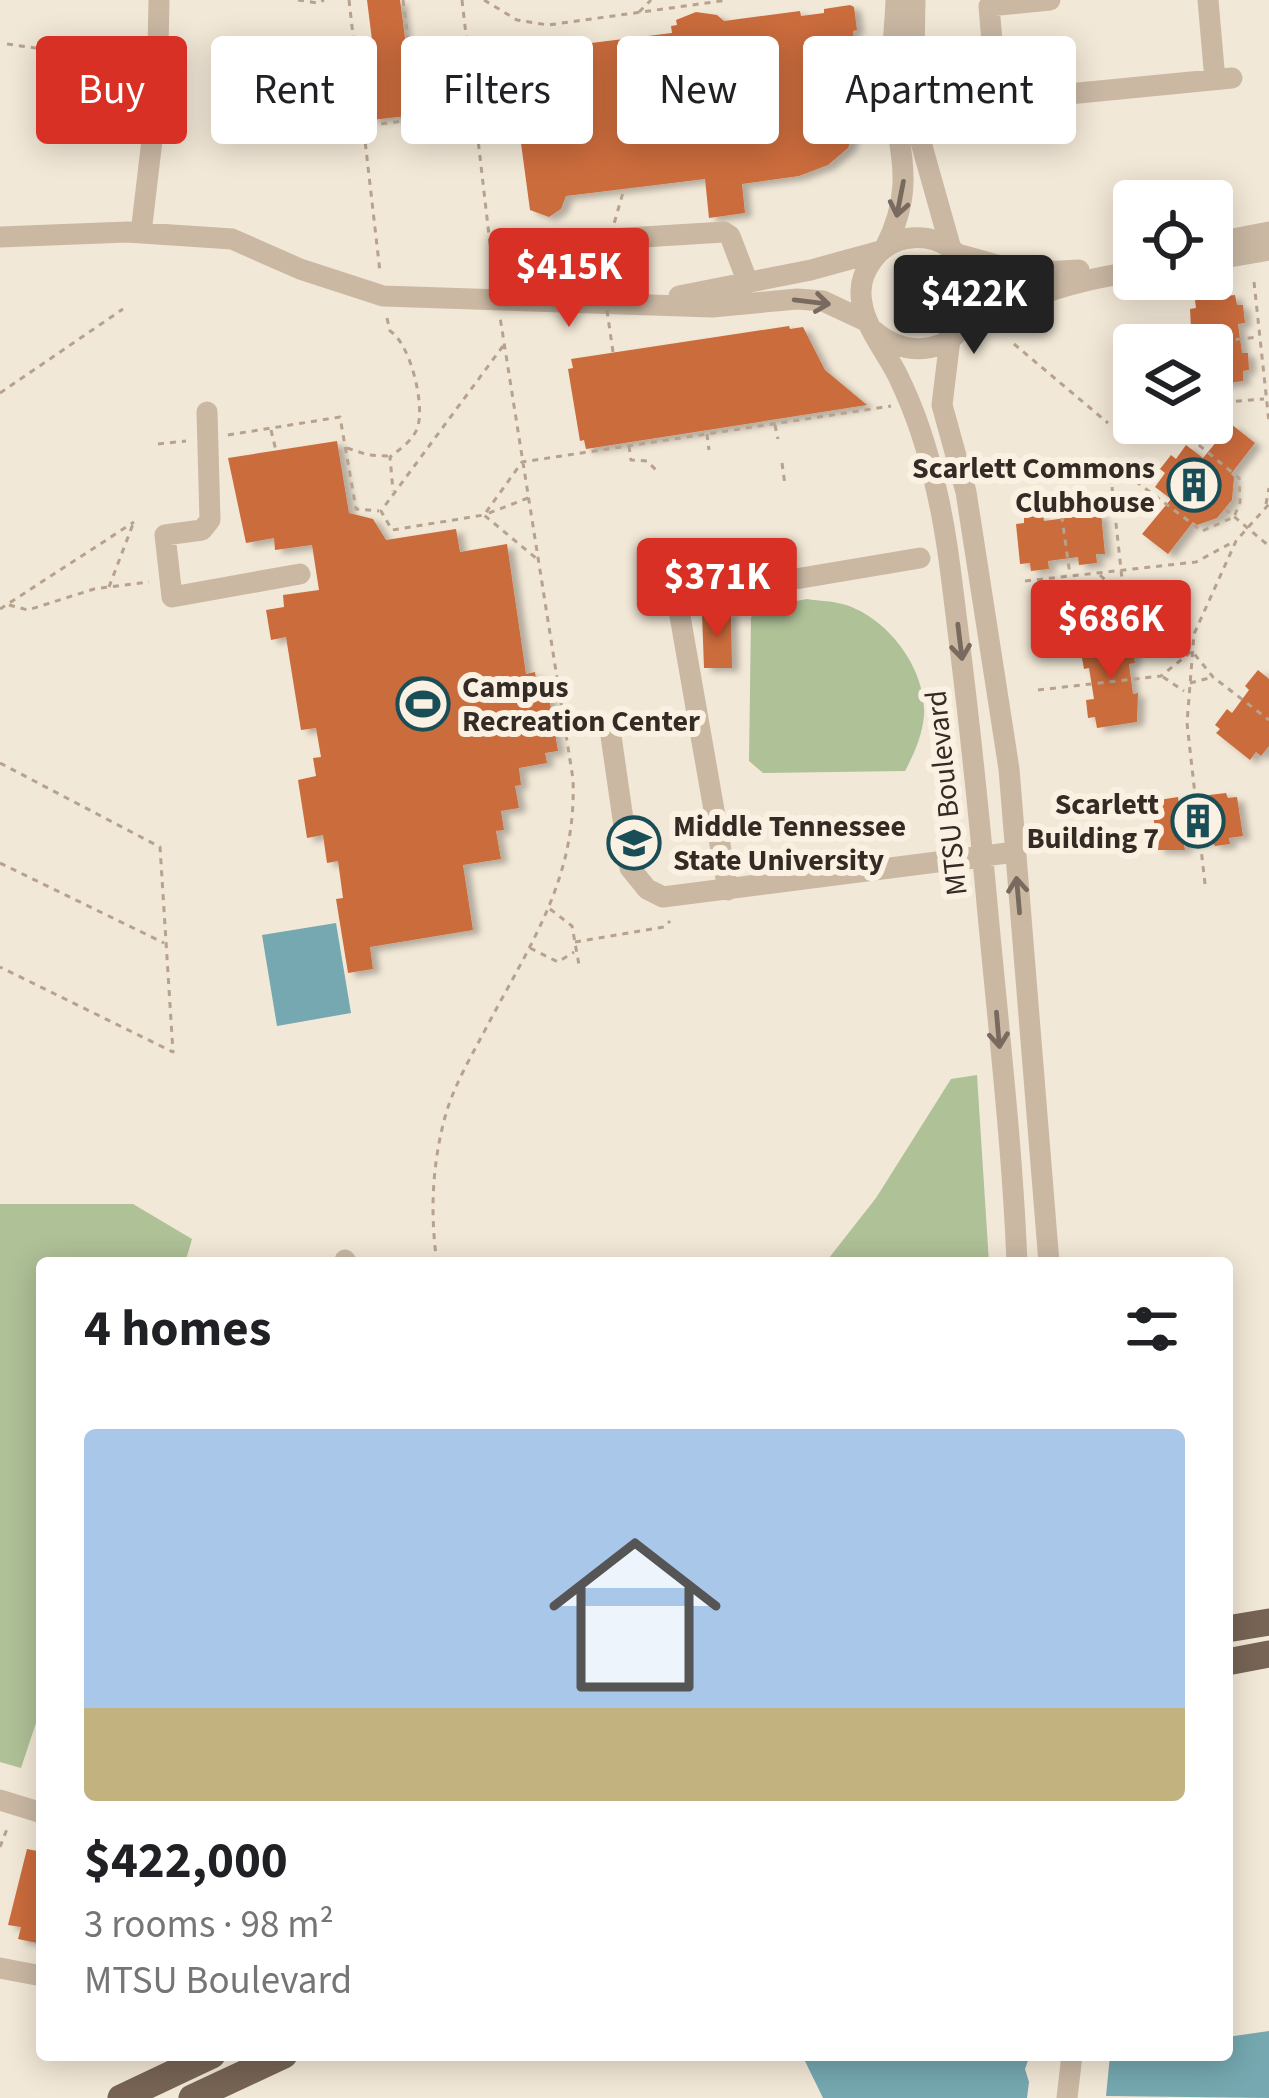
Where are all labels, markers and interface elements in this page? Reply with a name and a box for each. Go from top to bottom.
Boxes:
chip: Buy [36,36,187,144]
chip: Rent [211,36,377,144]
chip: Filters [401,36,593,144]
chip: New [617,36,779,144]
chip: Apartment [803,36,1076,144]
one-way arrow [888,179,911,218]
map controls [1113,180,1233,444]
button: locate [1113,180,1233,300]
pin: $415K [485,228,653,330]
text: $415K [516,239,622,295]
pin: $422K [890,255,1058,357]
text: $422K [921,266,1027,322]
one-way arrow [791,292,830,314]
button: layers [1113,324,1233,444]
place label: Scarlett Commons Clubhouse [912,447,1155,524]
building icon: Scarlett Commons Clubhouse [1166,457,1222,513]
pin: $371K [633,538,801,640]
text: $371K [664,549,770,605]
pin: $686K [1027,580,1195,682]
text: $686K [1058,591,1164,647]
one-way arrow [949,622,971,661]
place label: Campus Recreation Center [462,666,700,743]
sports icon: Campus Recreation Center [395,676,451,732]
street label: MTSU Boulevard [914,688,979,898]
place label: Scarlett Building 7 [1026,783,1160,860]
building icon: Scarlett Building 7 [1170,793,1226,849]
place label: Middle Tennessee State University [673,805,906,882]
school or university icon: Middle Tennessee State University [606,815,662,871]
one-way arrow [1007,876,1030,915]
one-way arrow [987,1010,1010,1049]
text: 4 homes [84,1293,271,1365]
icon: filters [1119,1296,1185,1362]
icon: home [527,1507,743,1723]
text: $422,000 [84,1825,288,1897]
text: 3 rooms · 98 m² [84,1897,334,1953]
text: MTSU Boulevard [84,1953,352,2009]

